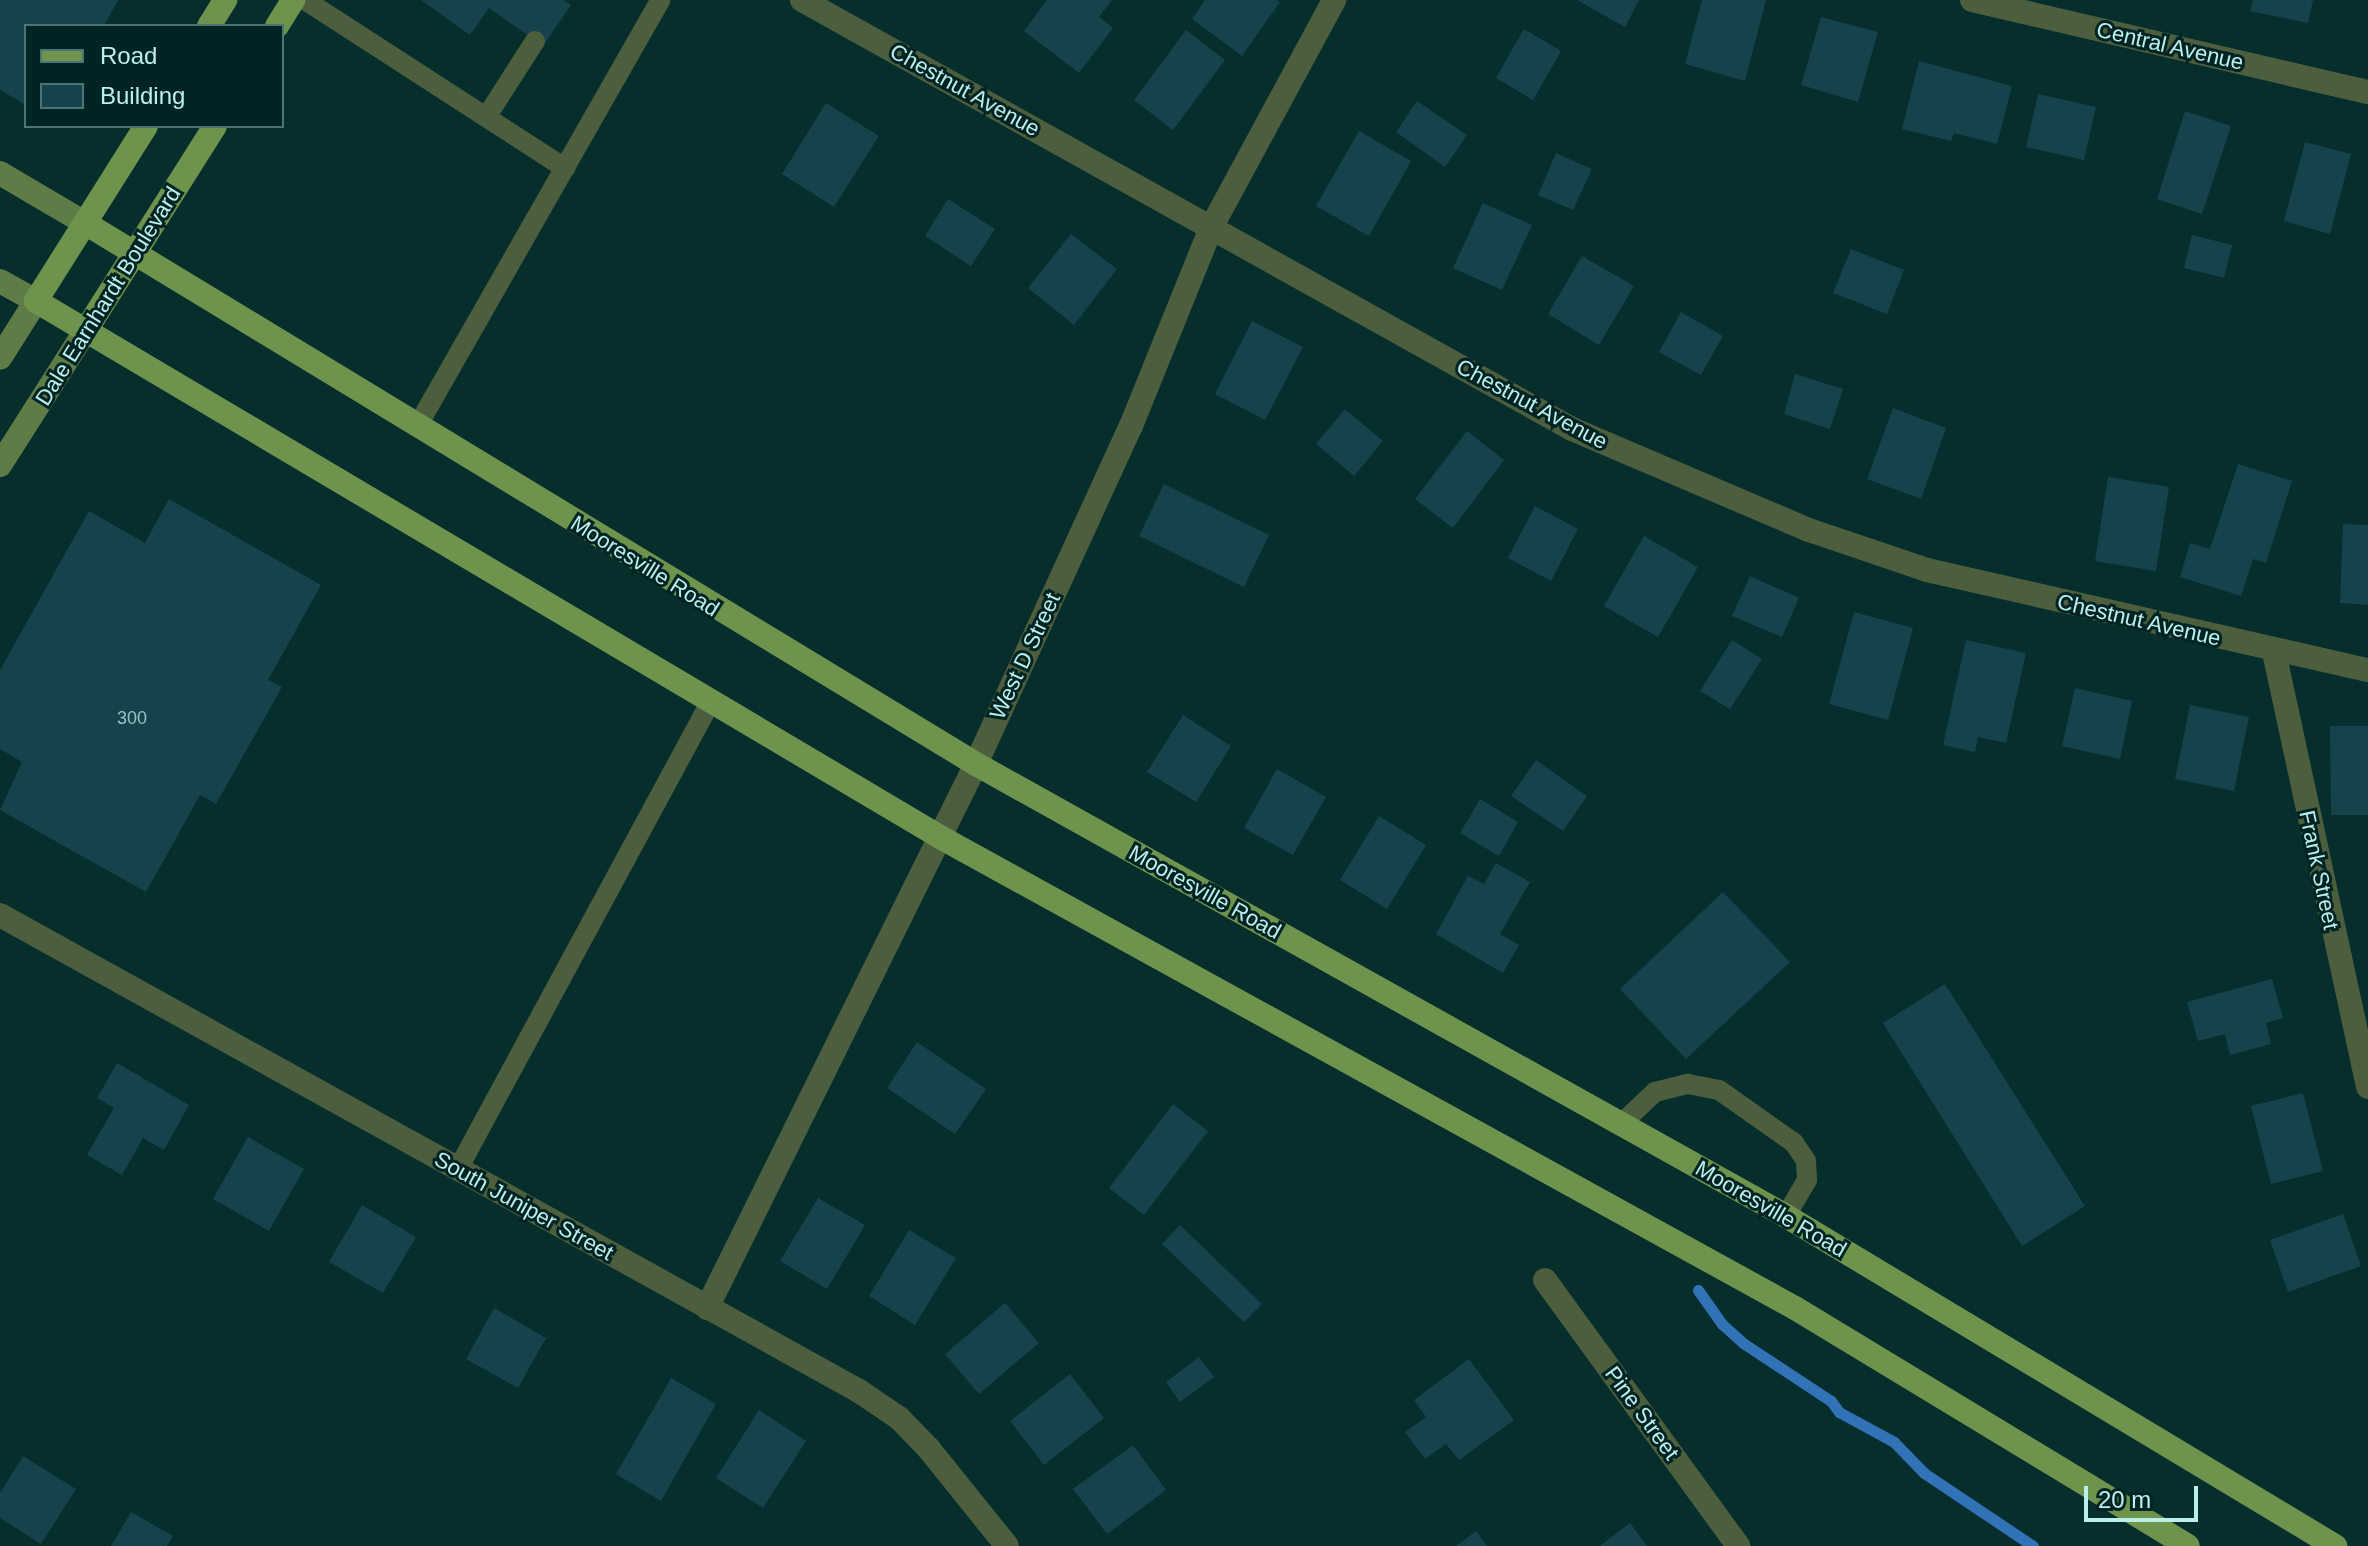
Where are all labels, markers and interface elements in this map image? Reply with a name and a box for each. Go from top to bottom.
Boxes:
street label: Central Avenue [2093,16,2247,76]
legend [24,24,284,128]
street label: Chestnut Avenue [885,38,1045,142]
text: Road [100,42,157,69]
text: Building [100,82,185,109]
street label: Dale Earnhardt Boulevard [30,182,186,410]
street label: Chestnut Avenue [1451,353,1613,455]
street label: Mooresville Road [566,510,724,622]
street label: Chestnut Avenue [2054,588,2224,652]
street label: West D Street [984,589,1066,723]
house number: 300 [117,707,147,729]
street label: Frank Street [2294,808,2344,932]
street label: Mooresville Road [1124,839,1286,945]
street label: South Juniper Street [430,1146,618,1266]
street label: Mooresville Road [1691,1155,1851,1263]
street label: Pine Street [1599,1361,1685,1465]
scale bar [2088,1470,2202,1520]
text: 20 m [2098,1486,2151,1513]

